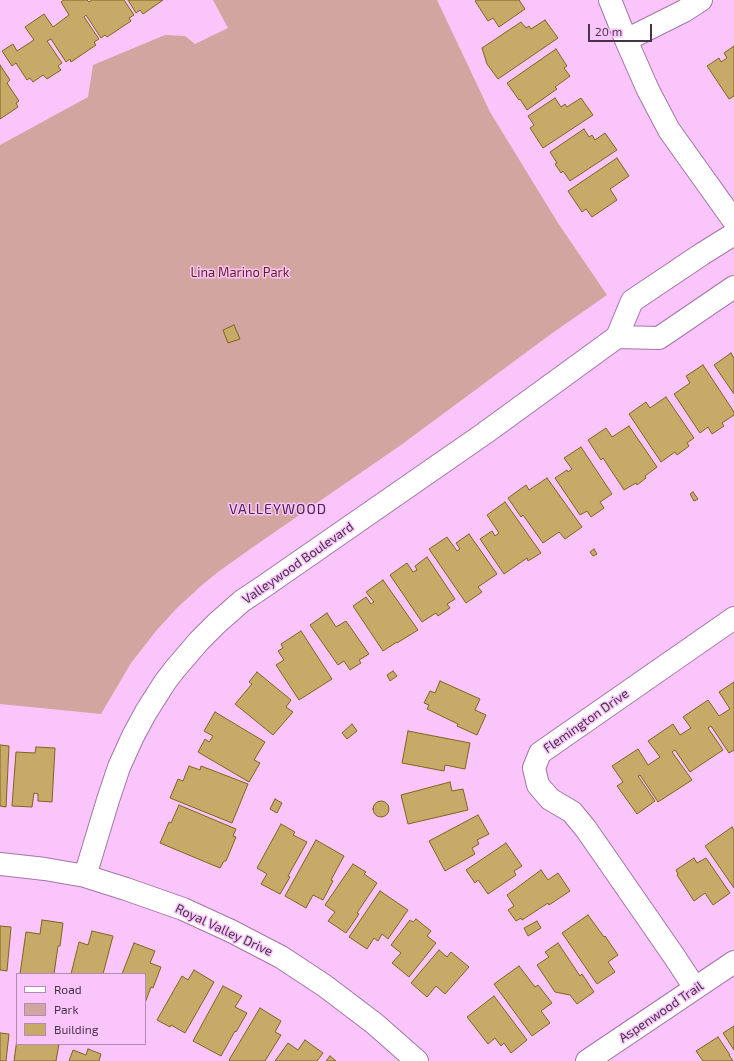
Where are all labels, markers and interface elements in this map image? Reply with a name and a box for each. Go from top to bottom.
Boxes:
scale bar [590,16,654,42]
text: 20 m [595,24,622,38]
park label: Lina Marino Park [191,265,289,281]
district label: VALLEYWOOD [229,501,327,517]
street label: Valleywood Boulevard [239,519,357,607]
street label: Flemington Drive [540,686,632,756]
street label: Royal Valley Drive [173,901,275,959]
legend [16,973,146,1045]
street label: Aspenwood Trail [616,978,706,1046]
text: Road [54,982,82,996]
text: Park [54,1002,79,1016]
text: Building [54,1022,98,1036]

